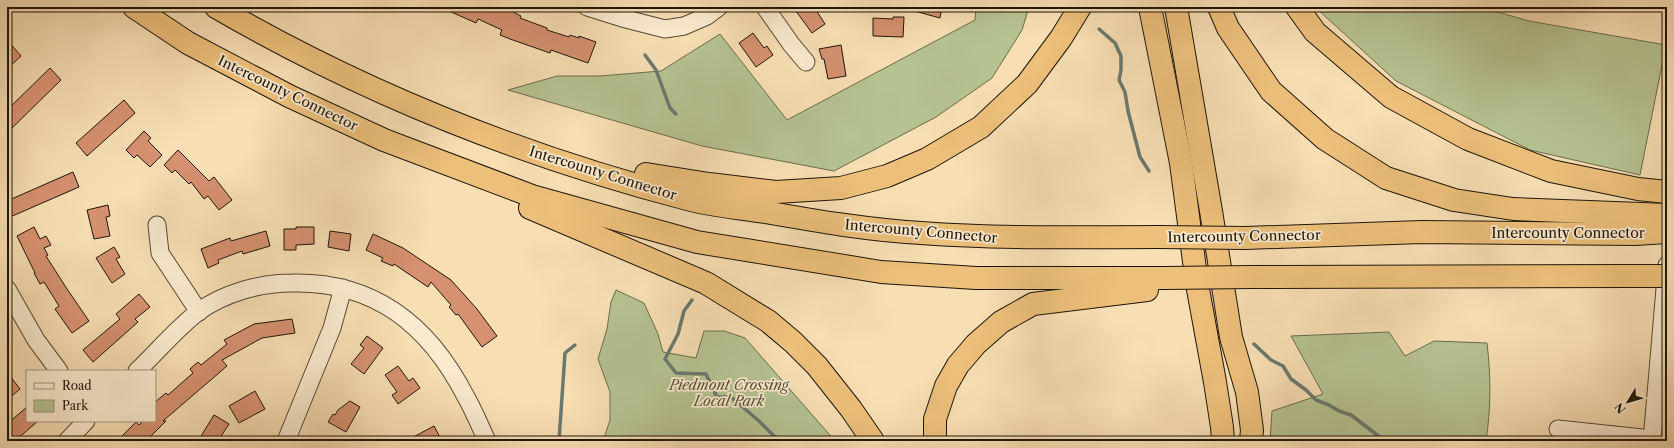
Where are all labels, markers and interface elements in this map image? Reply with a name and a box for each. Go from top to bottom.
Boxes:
street label: Intercounty Connector [215,51,361,135]
street label: Intercounty Connector [527,142,679,204]
street label: Intercounty Connector [844,215,998,247]
street label: Intercounty Connector [1491,224,1645,242]
street label: Intercounty Connector [1167,226,1321,246]
legend [26,370,156,422]
park label: Piedmont Crossing Local Park [668,376,791,410]
text: Road [62,378,92,393]
north arrow [1608,382,1648,422]
text: Park [62,398,89,413]
text: N [1611,400,1629,416]

